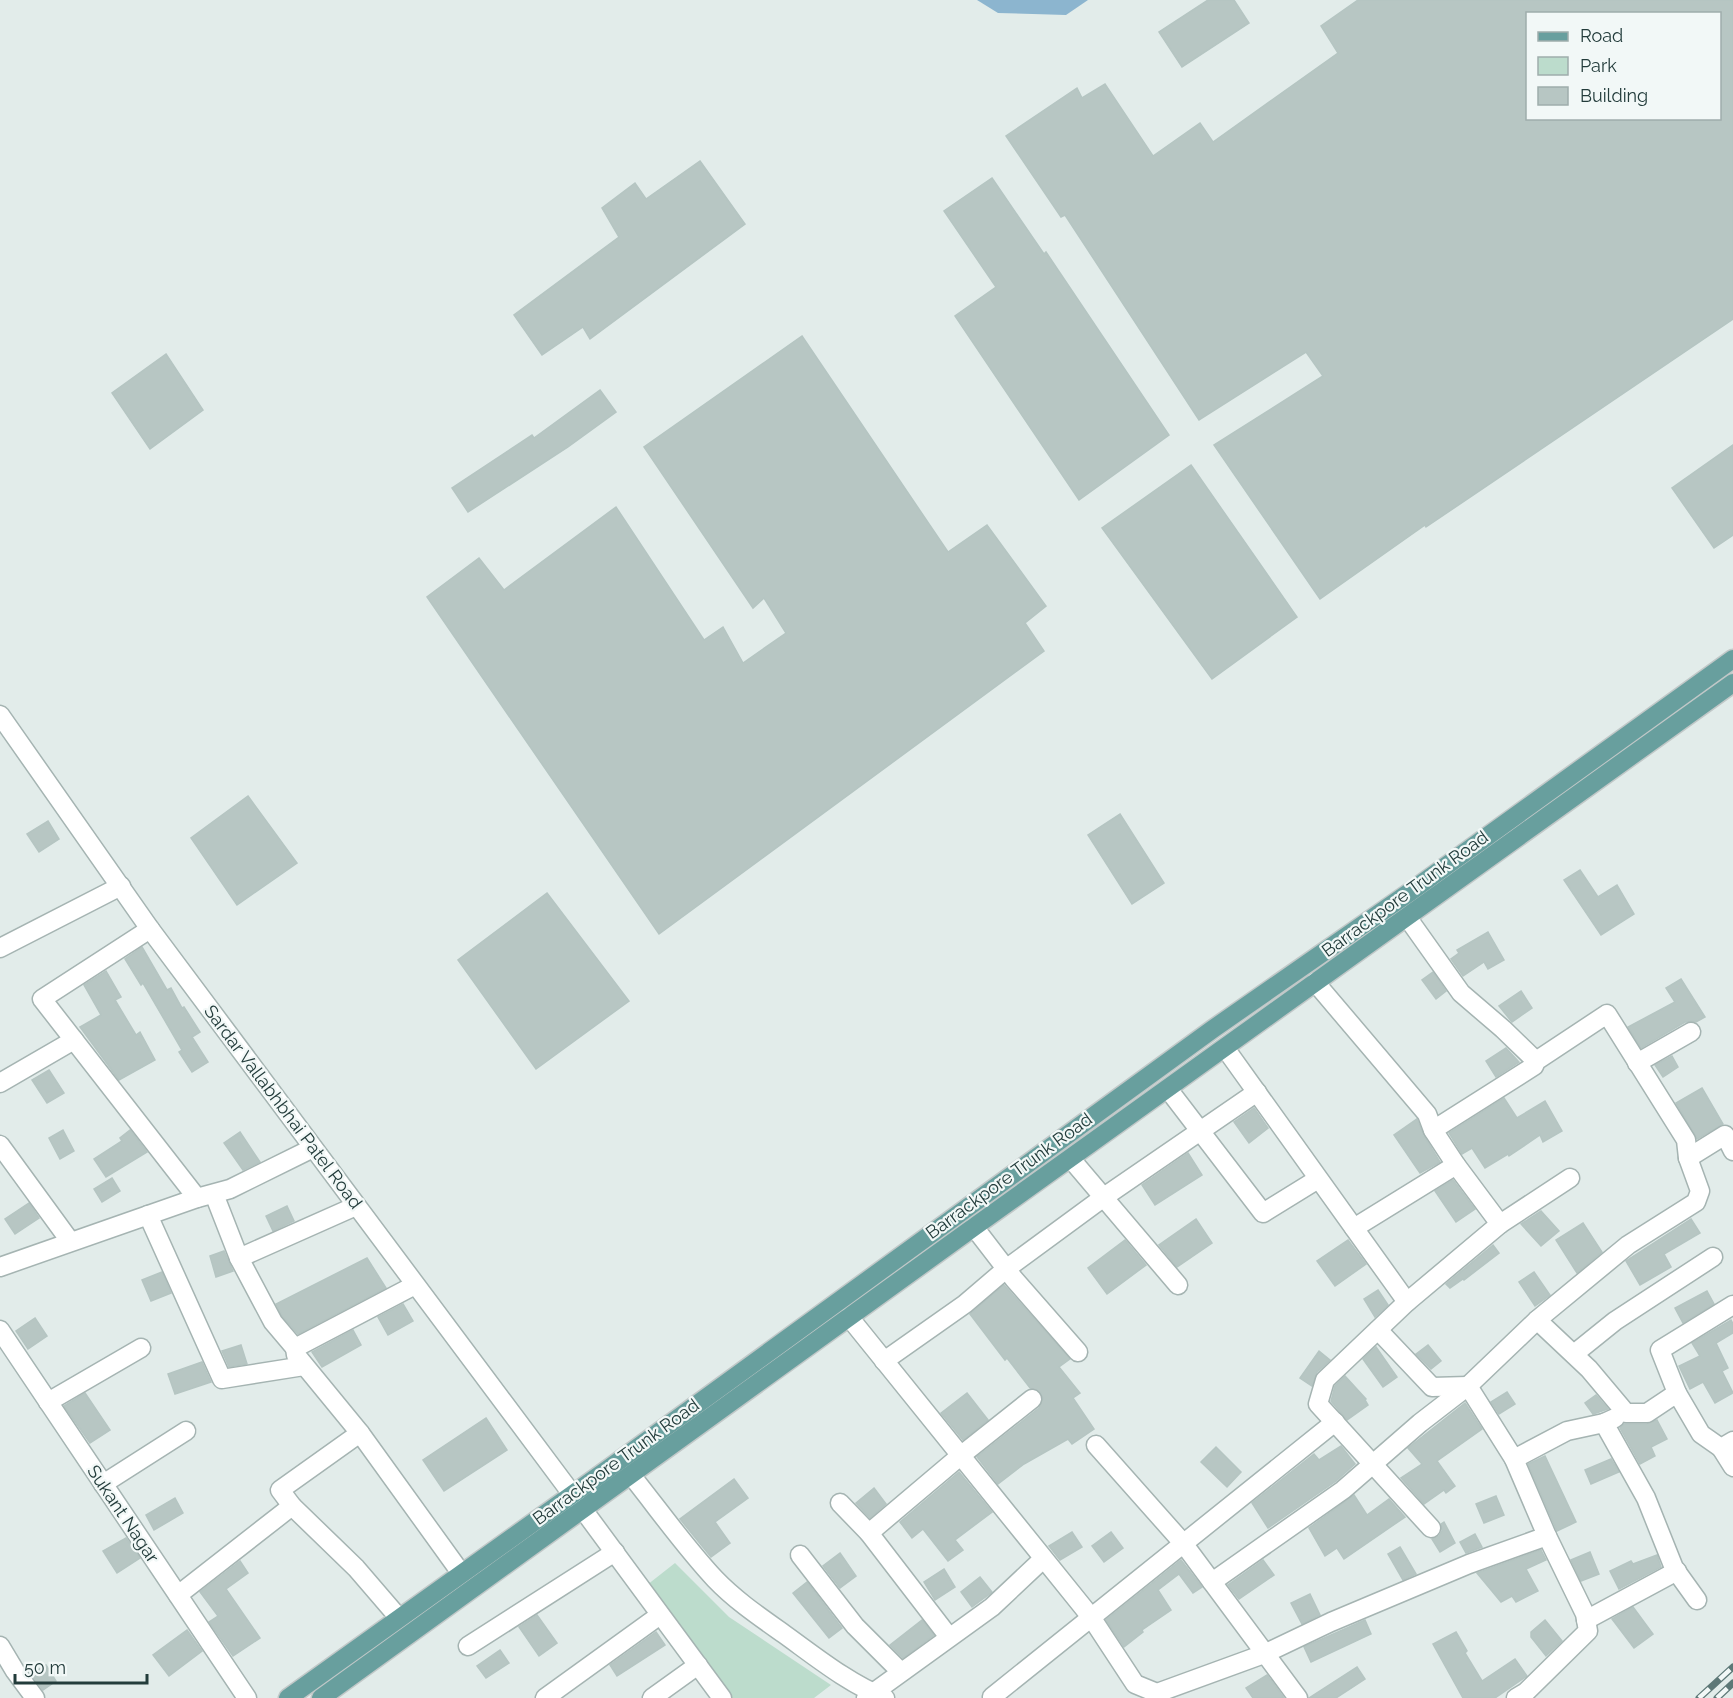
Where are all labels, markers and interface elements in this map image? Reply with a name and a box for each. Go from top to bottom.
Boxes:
legend [1526,12,1721,120]
text: Road [1580,25,1623,46]
text: Park [1580,55,1617,76]
text: Building [1580,85,1648,106]
street label: Barrackpore Trunk Road [1318,826,1492,961]
street label: Sardar Vallabhbhai Patel Road [200,1001,367,1213]
street label: Barrackpore Trunk Road [922,1108,1096,1243]
street label: Barrackpore Trunk Road [529,1394,703,1529]
street label: Sukant Nagar [83,1461,164,1567]
scale bar [15,1647,147,1685]
text: 50 m [24,1657,66,1678]

